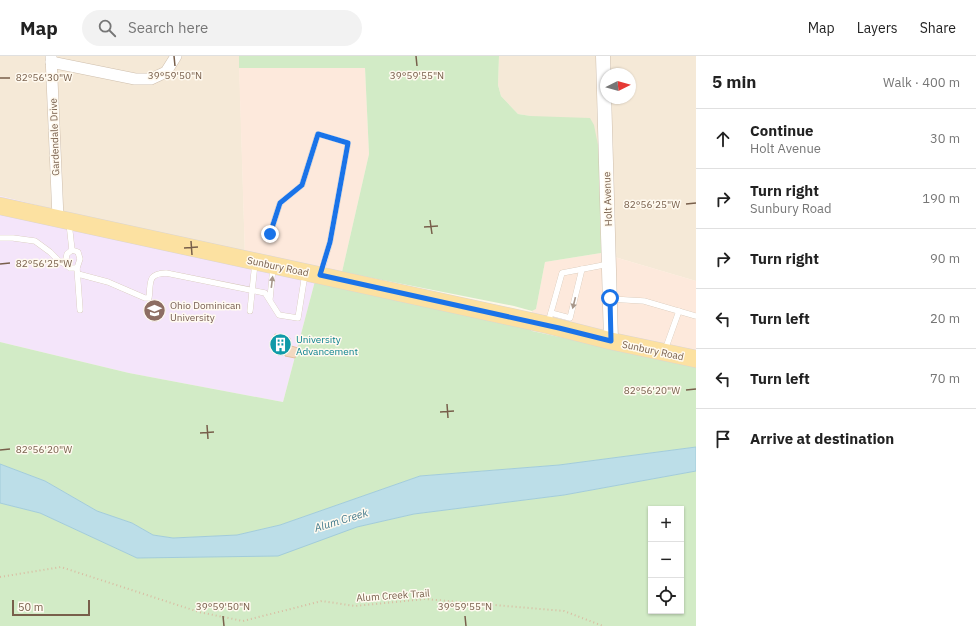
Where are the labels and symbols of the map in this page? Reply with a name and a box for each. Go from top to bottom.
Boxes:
north arrow [600,68,636,104]
text: 39°59'50"N [148,69,202,82]
text: 39°59'55"N [390,69,444,82]
text: 82°56'30"W [16,71,72,84]
street label: Gardendale Drive [47,97,62,176]
street label: Holt Avenue [600,171,615,226]
text: 82°56'25"W [624,198,680,211]
route end [261,225,279,243]
street label: Sunbury Road [246,254,310,279]
text: 82°56'25"W [16,257,72,270]
one-way arrow [268,276,275,288]
route start [601,289,619,307]
one-way arrow [570,297,576,309]
school or university icon: Ohio Dominican University [141,298,167,324]
place label: Ohio Dominican University [170,299,241,324]
building icon: University Advancement [268,332,294,358]
place label: University Advancement [296,333,358,358]
street label: Sunbury Road [621,338,685,363]
text: 82°56'20"W [624,384,680,397]
text: 82°56'20"W [16,443,72,456]
water label: Alum Creek [312,505,370,535]
street label: Alum Creek Trail [356,586,431,605]
scale bar [12,598,90,617]
text: 39°59'50"N [196,600,250,613]
text: 39°59'55"N [438,600,492,613]

